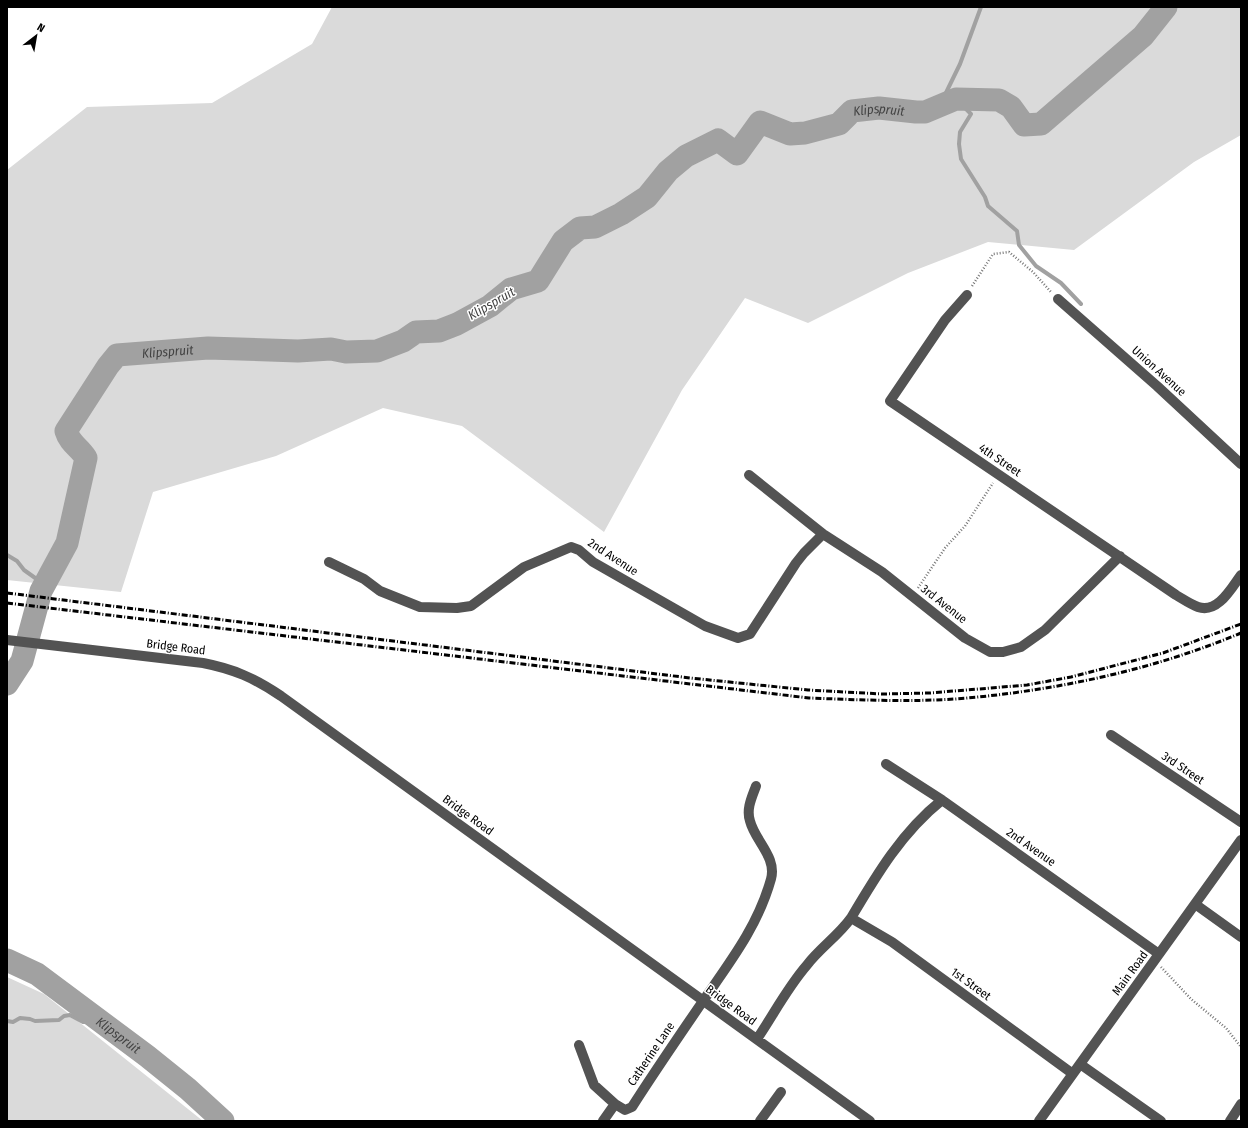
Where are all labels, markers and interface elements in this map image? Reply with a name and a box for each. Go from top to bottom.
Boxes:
north arrow [16,16,56,56]
text: N [35,21,47,35]
water label: Klipspruit [853,101,906,119]
water label: Klipspruit [465,284,518,323]
water label: Klipspruit [141,342,195,361]
street label: Union Avenue [1129,343,1189,399]
street label: 4th Street [976,441,1024,479]
street label: 2nd Avenue [585,536,641,578]
street label: 3rd Avenue [918,582,970,626]
street label: Bridge Road [146,636,206,658]
street label: 3rd Street [1159,749,1207,787]
street label: Bridge Road [440,792,496,838]
street label: 2nd Avenue [1004,825,1058,869]
street label: Main Road [1109,948,1151,998]
street label: 1st Street [948,965,994,1003]
street label: Bridge Road [703,982,759,1028]
water label: Klipspruit [93,1014,144,1057]
street label: Catherine Lane [625,1019,677,1088]

